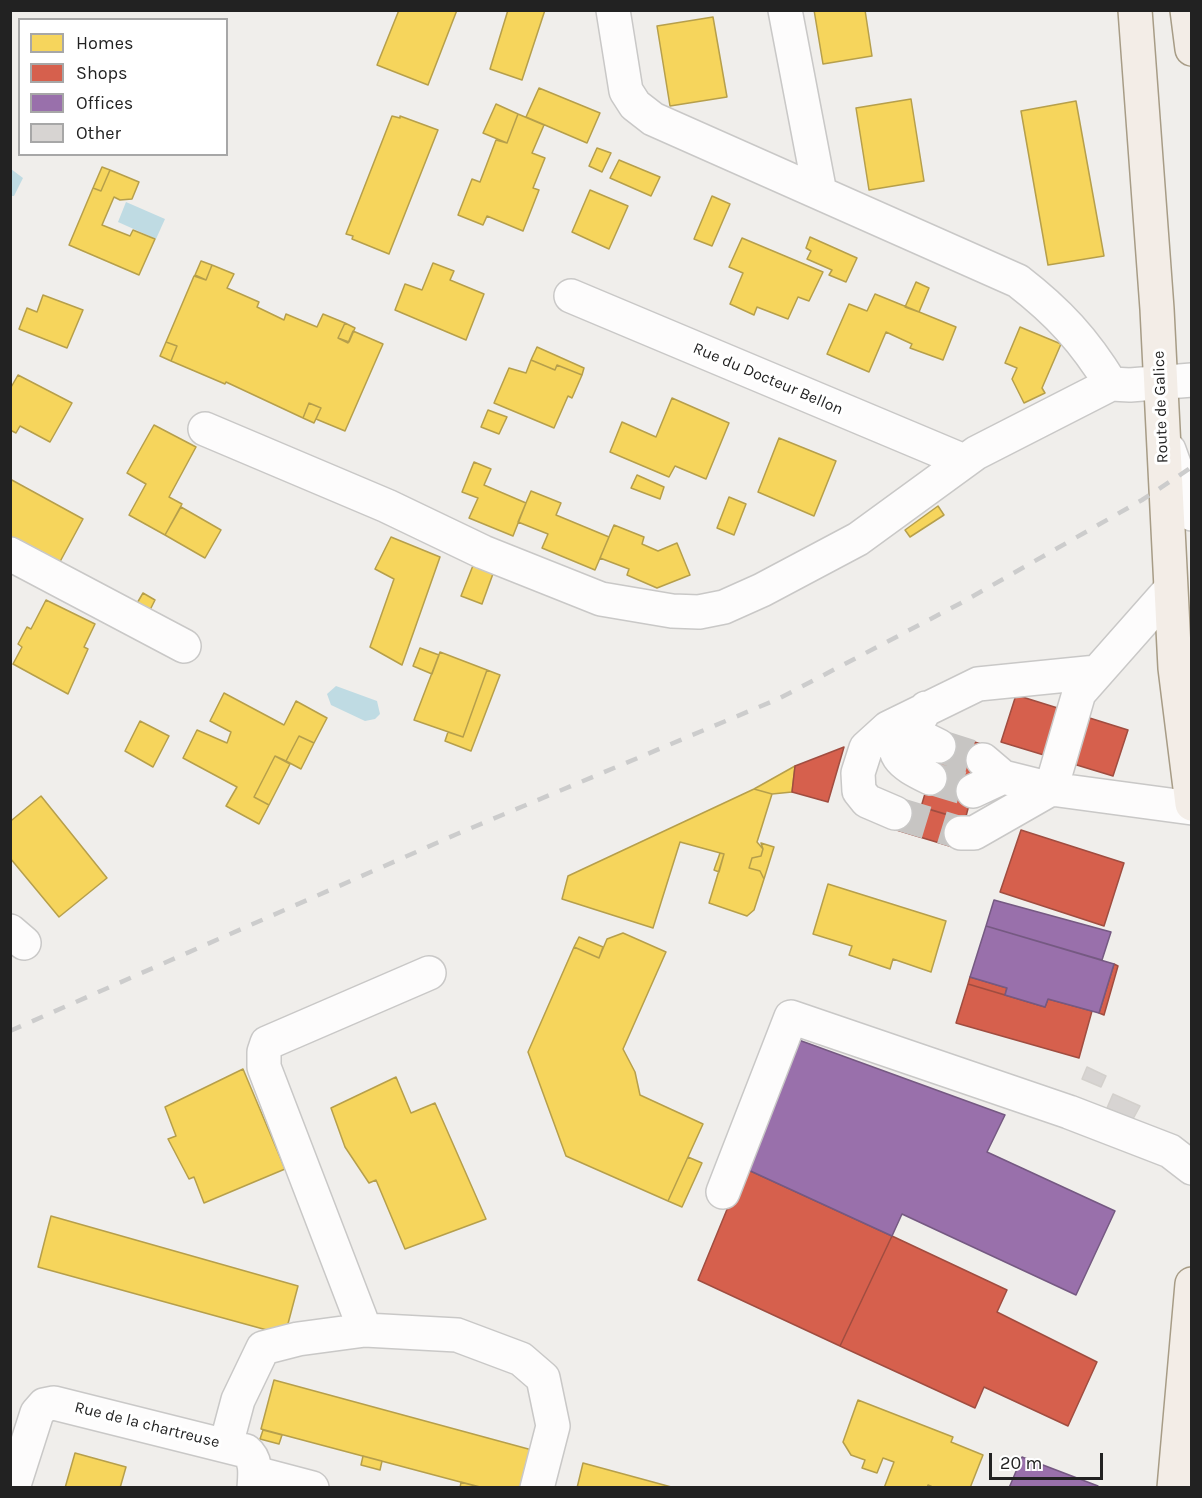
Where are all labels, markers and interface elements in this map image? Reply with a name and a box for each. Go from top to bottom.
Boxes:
legend [18,18,228,156]
text: Homes [76,32,133,54]
text: Shops [76,62,128,84]
text: Offices [76,92,133,114]
text: Other [76,122,121,144]
street label: Rue du Docteur Bellon [690,339,846,419]
street label: Route de Galice [1149,350,1173,464]
street label: Rue de la chartreuse [72,1398,222,1452]
scale bar [992,1441,1106,1479]
text: 20 m [1000,1452,1042,1474]

